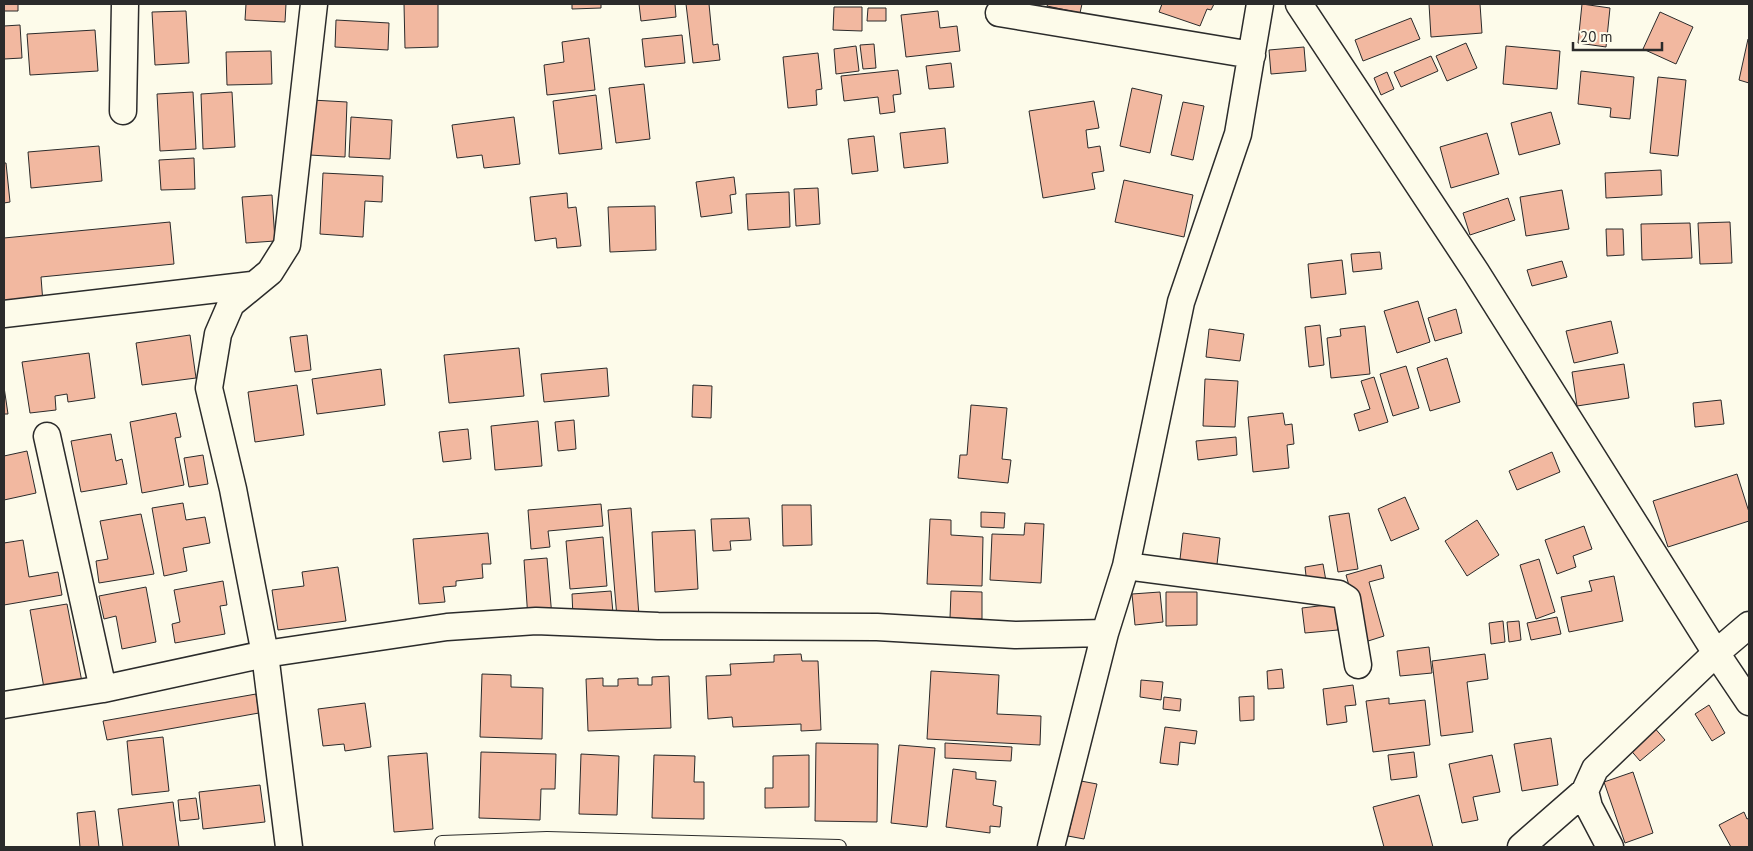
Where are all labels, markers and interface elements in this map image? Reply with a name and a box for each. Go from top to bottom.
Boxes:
scale bar [1573,20,1662,52]
text: 20 m [1580,27,1613,46]

